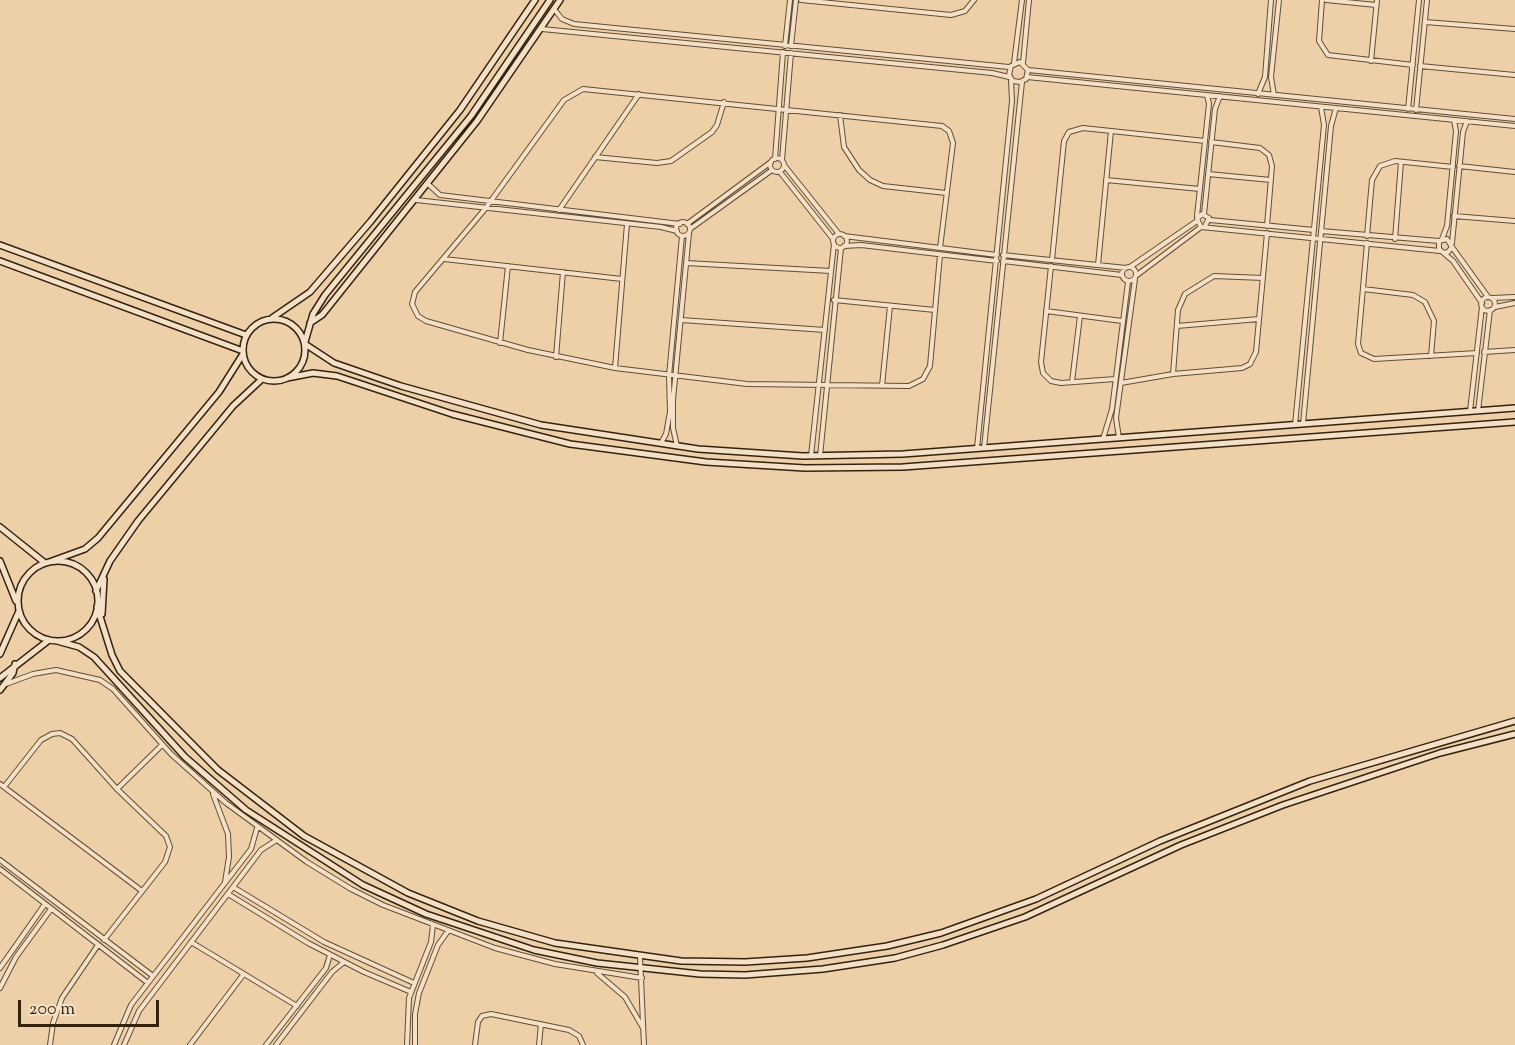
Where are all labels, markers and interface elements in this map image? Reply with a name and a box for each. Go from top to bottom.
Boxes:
scale bar [21,988,162,1026]
text: 200 m [29,997,75,1023]

